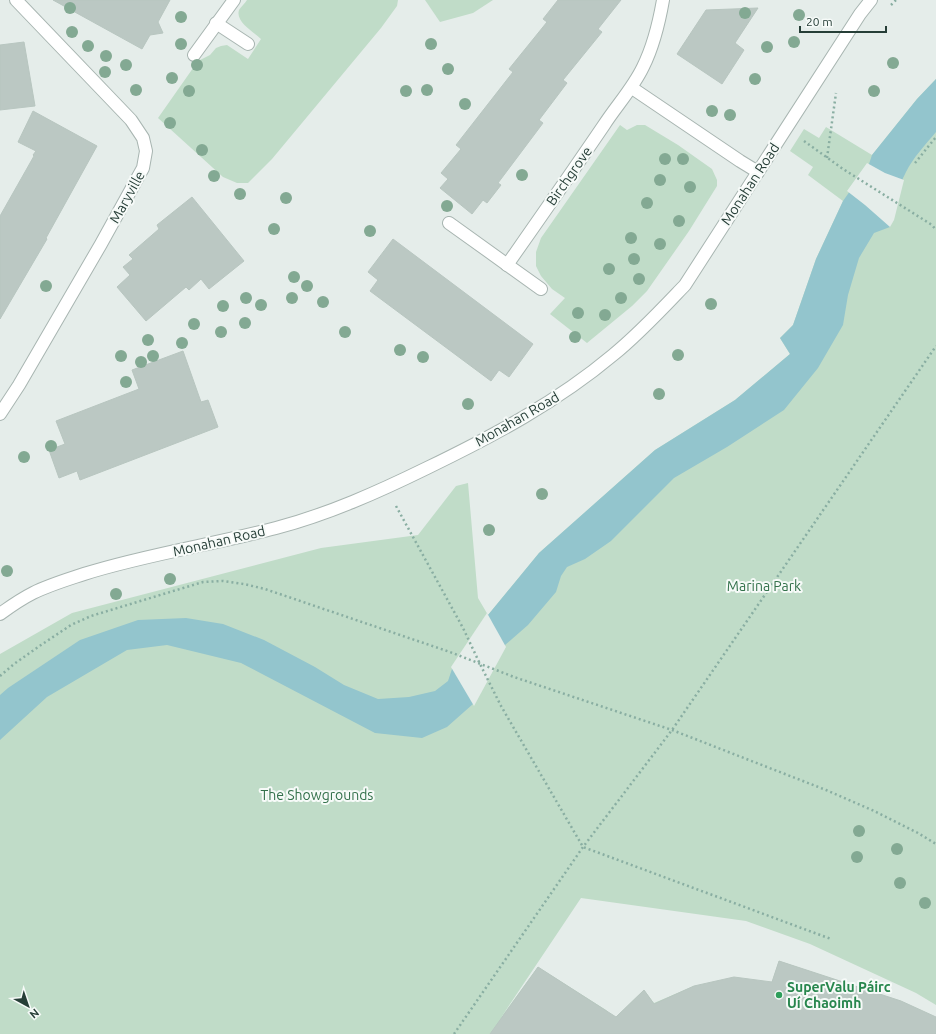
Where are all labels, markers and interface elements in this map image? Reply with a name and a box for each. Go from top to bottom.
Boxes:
scale bar [800,8,886,34]
text: 20 m [806,15,833,28]
street label: Monahan Road [718,140,782,228]
street label: Birchgrove [543,144,595,208]
street label: Maryville [106,168,148,226]
street label: Monahan Road [472,389,562,449]
street label: Monahan Road [171,523,267,559]
park label: Marina Park [727,578,801,594]
park label: The Showgrounds [261,787,373,803]
place label: SuperValu Páirc Uí Chaoimh [787,979,891,1011]
north arrow [8,986,48,1026]
marker: SuperValu Páirc Uí Chaoimh [774,990,784,1000]
text: N [27,1006,41,1021]

